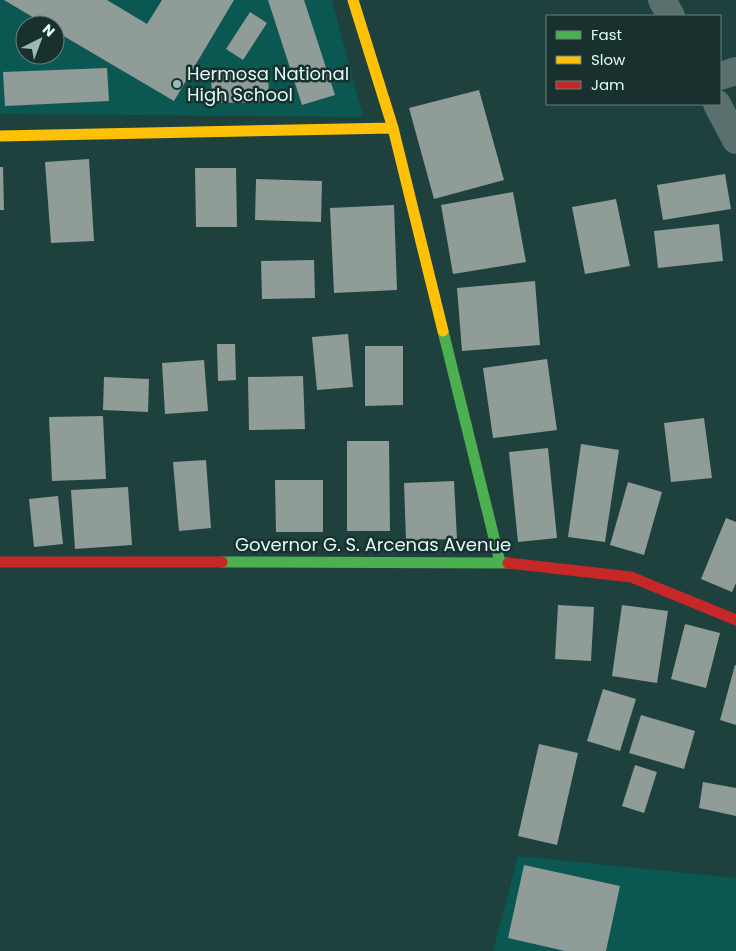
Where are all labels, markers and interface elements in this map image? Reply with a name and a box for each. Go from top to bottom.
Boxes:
north arrow [15,15,65,65]
legend [546,15,721,105]
text: N [38,19,59,41]
text: Fast [591,24,622,45]
text: Slow [591,49,626,70]
place label: Hermosa National High School [187,61,349,107]
text: Jam [591,74,625,95]
marker: Hermosa National High School [171,78,183,90]
street label: Governor G. S. Arcenas Avenue [235,532,511,557]

